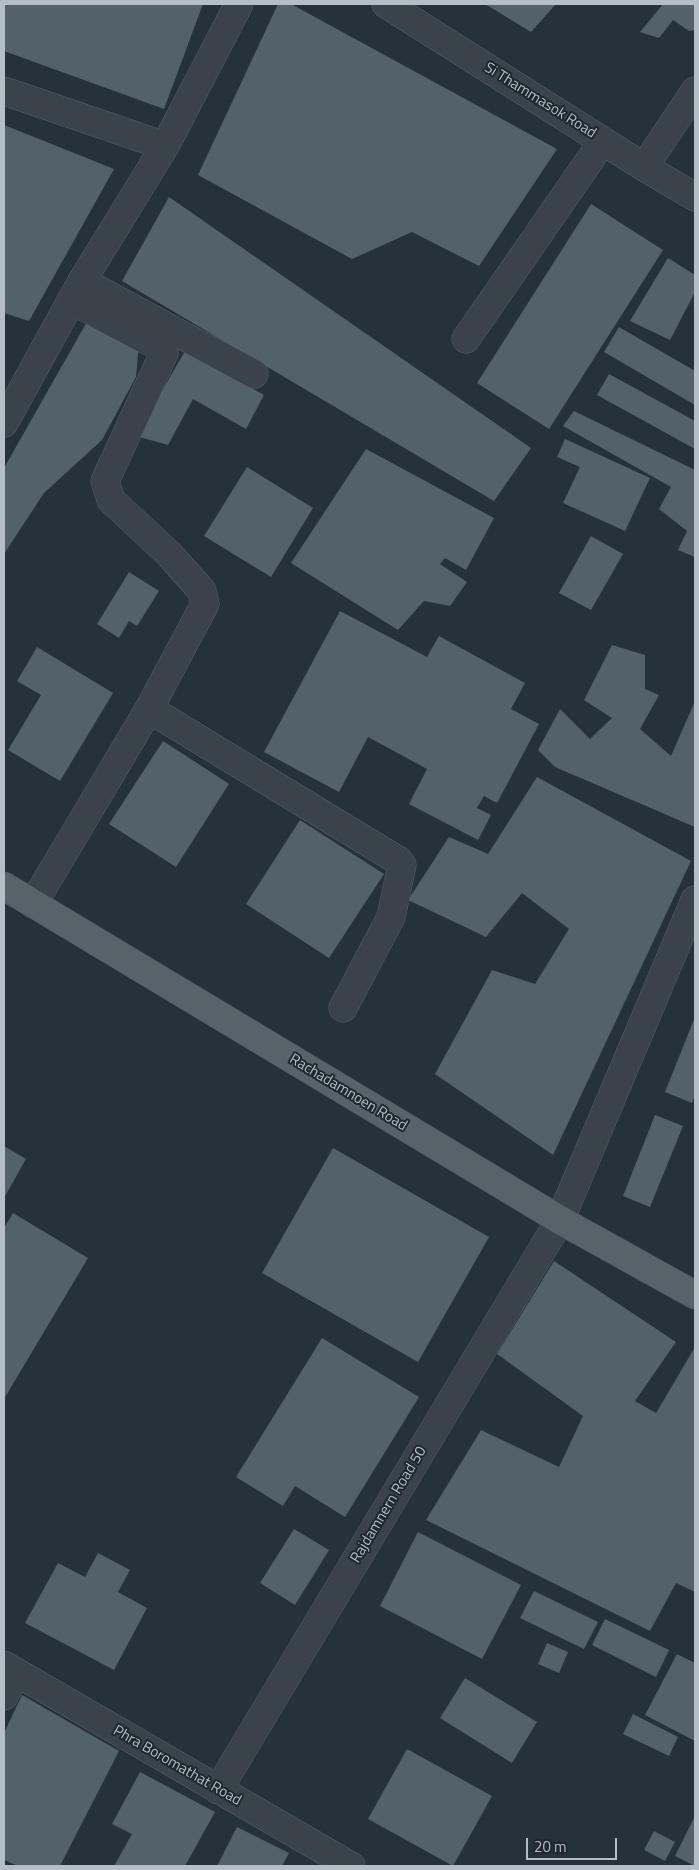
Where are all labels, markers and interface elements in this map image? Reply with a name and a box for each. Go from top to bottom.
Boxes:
street label: Si Thammasok Road [481,59,599,143]
street label: Rachadamnoen Road [286,1051,410,1135]
street label: Rajdamnern Road 50 [347,1443,431,1567]
street label: Phra Boromathat Road [110,1722,244,1810]
scale bar [529,1828,620,1860]
text: 20 m [534,1835,567,1858]

